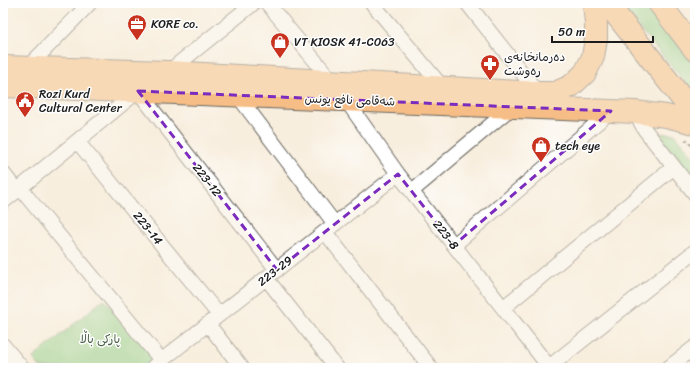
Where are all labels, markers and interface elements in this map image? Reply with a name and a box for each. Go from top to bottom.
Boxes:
office icon: KORE co. [126,13,148,41]
place label: KORE co. [151,13,199,35]
scale bar [552,18,653,44]
text: 50 m [558,21,585,43]
shop icon: VT KIOSK 41-C063 [269,31,291,59]
place label: VT KIOSK 41-C063 [294,31,395,53]
place label: دەرمانخانەی رەوشت [504,46,565,82]
pharmacy icon: دەرمانخانەی رەوشت [479,53,501,81]
place label: Rozi Kurd Cultural Center [39,83,123,119]
street label: شەقامی نافع یونس [304,87,396,113]
public building icon: Rozi Kurd Cultural Center [14,90,36,118]
shop icon: tech eye [530,135,552,163]
place label: tech eye [555,135,600,157]
street label: 223-12 [187,158,227,202]
street label: 223-14 [127,206,169,250]
street label: 223-8 [427,215,465,255]
street label: 223-29 [252,250,298,292]
park label: پارکی باڵا [80,328,120,350]

